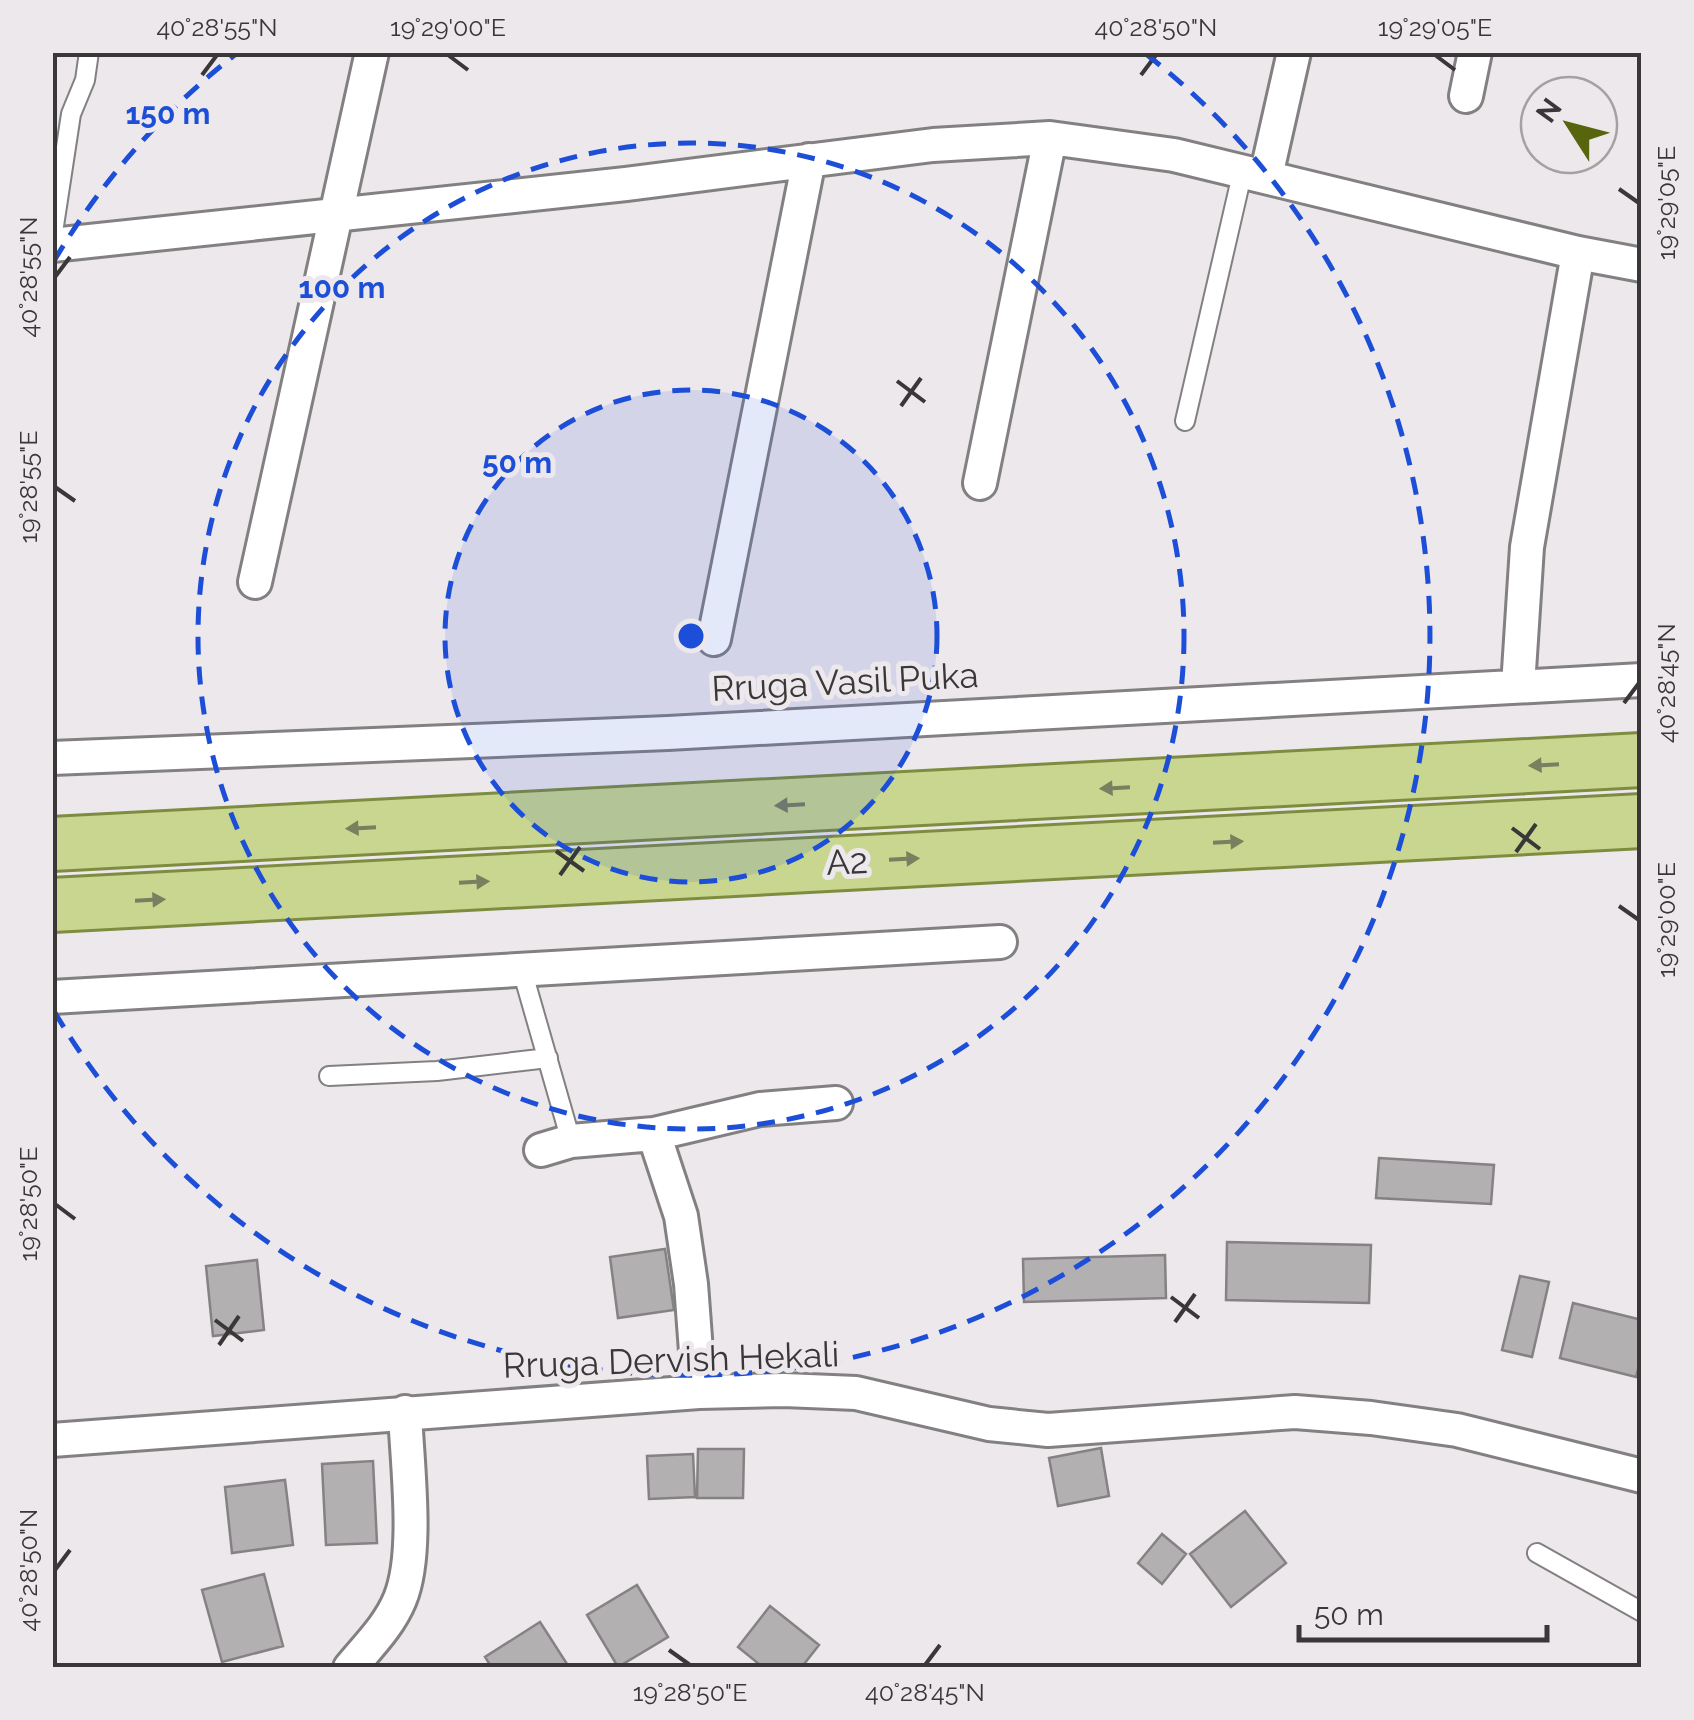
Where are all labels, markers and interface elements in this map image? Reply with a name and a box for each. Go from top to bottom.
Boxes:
text: 40°28'55"N [156,12,278,42]
text: 19°29'00"E [390,12,506,42]
text: 40°28'50"N [1095,12,1217,42]
text: 19°29'05"E [1378,12,1492,42]
north arrow [1519,75,1619,175]
text: N [1530,92,1569,129]
text: 150 m [126,96,211,131]
text: 19°29'05"E [1651,146,1681,260]
text: 40°28'55"N [13,216,43,338]
text: 100 m [299,270,385,305]
text: 19°28'55"E [13,430,43,544]
text: 50 m [482,445,552,480]
centre of rings [673,618,709,654]
text: 40°28'45"N [1651,623,1681,743]
street label: Rruga Vasil Puka [710,654,979,709]
one-way arrow [1528,757,1560,773]
one-way arrow [1098,780,1130,796]
one-way arrow [774,797,806,813]
one-way arrow [344,820,376,836]
one-way arrow [1213,834,1245,850]
street label: A2 [825,840,869,883]
one-way arrow [888,851,920,867]
text: 19°29'00"E [1651,862,1681,978]
one-way arrow [459,874,491,890]
one-way arrow [134,892,166,908]
text: 19°28'50"E [13,1147,43,1261]
street label: Rruga Dervish Hekali [502,1333,840,1386]
text: 40°28'50"N [13,1509,43,1631]
scale bar [1299,1580,1546,1642]
text: 50 m [1314,1597,1384,1632]
text: 19°28'50"E [633,1677,747,1707]
text: 40°28'45"N [865,1677,985,1707]

